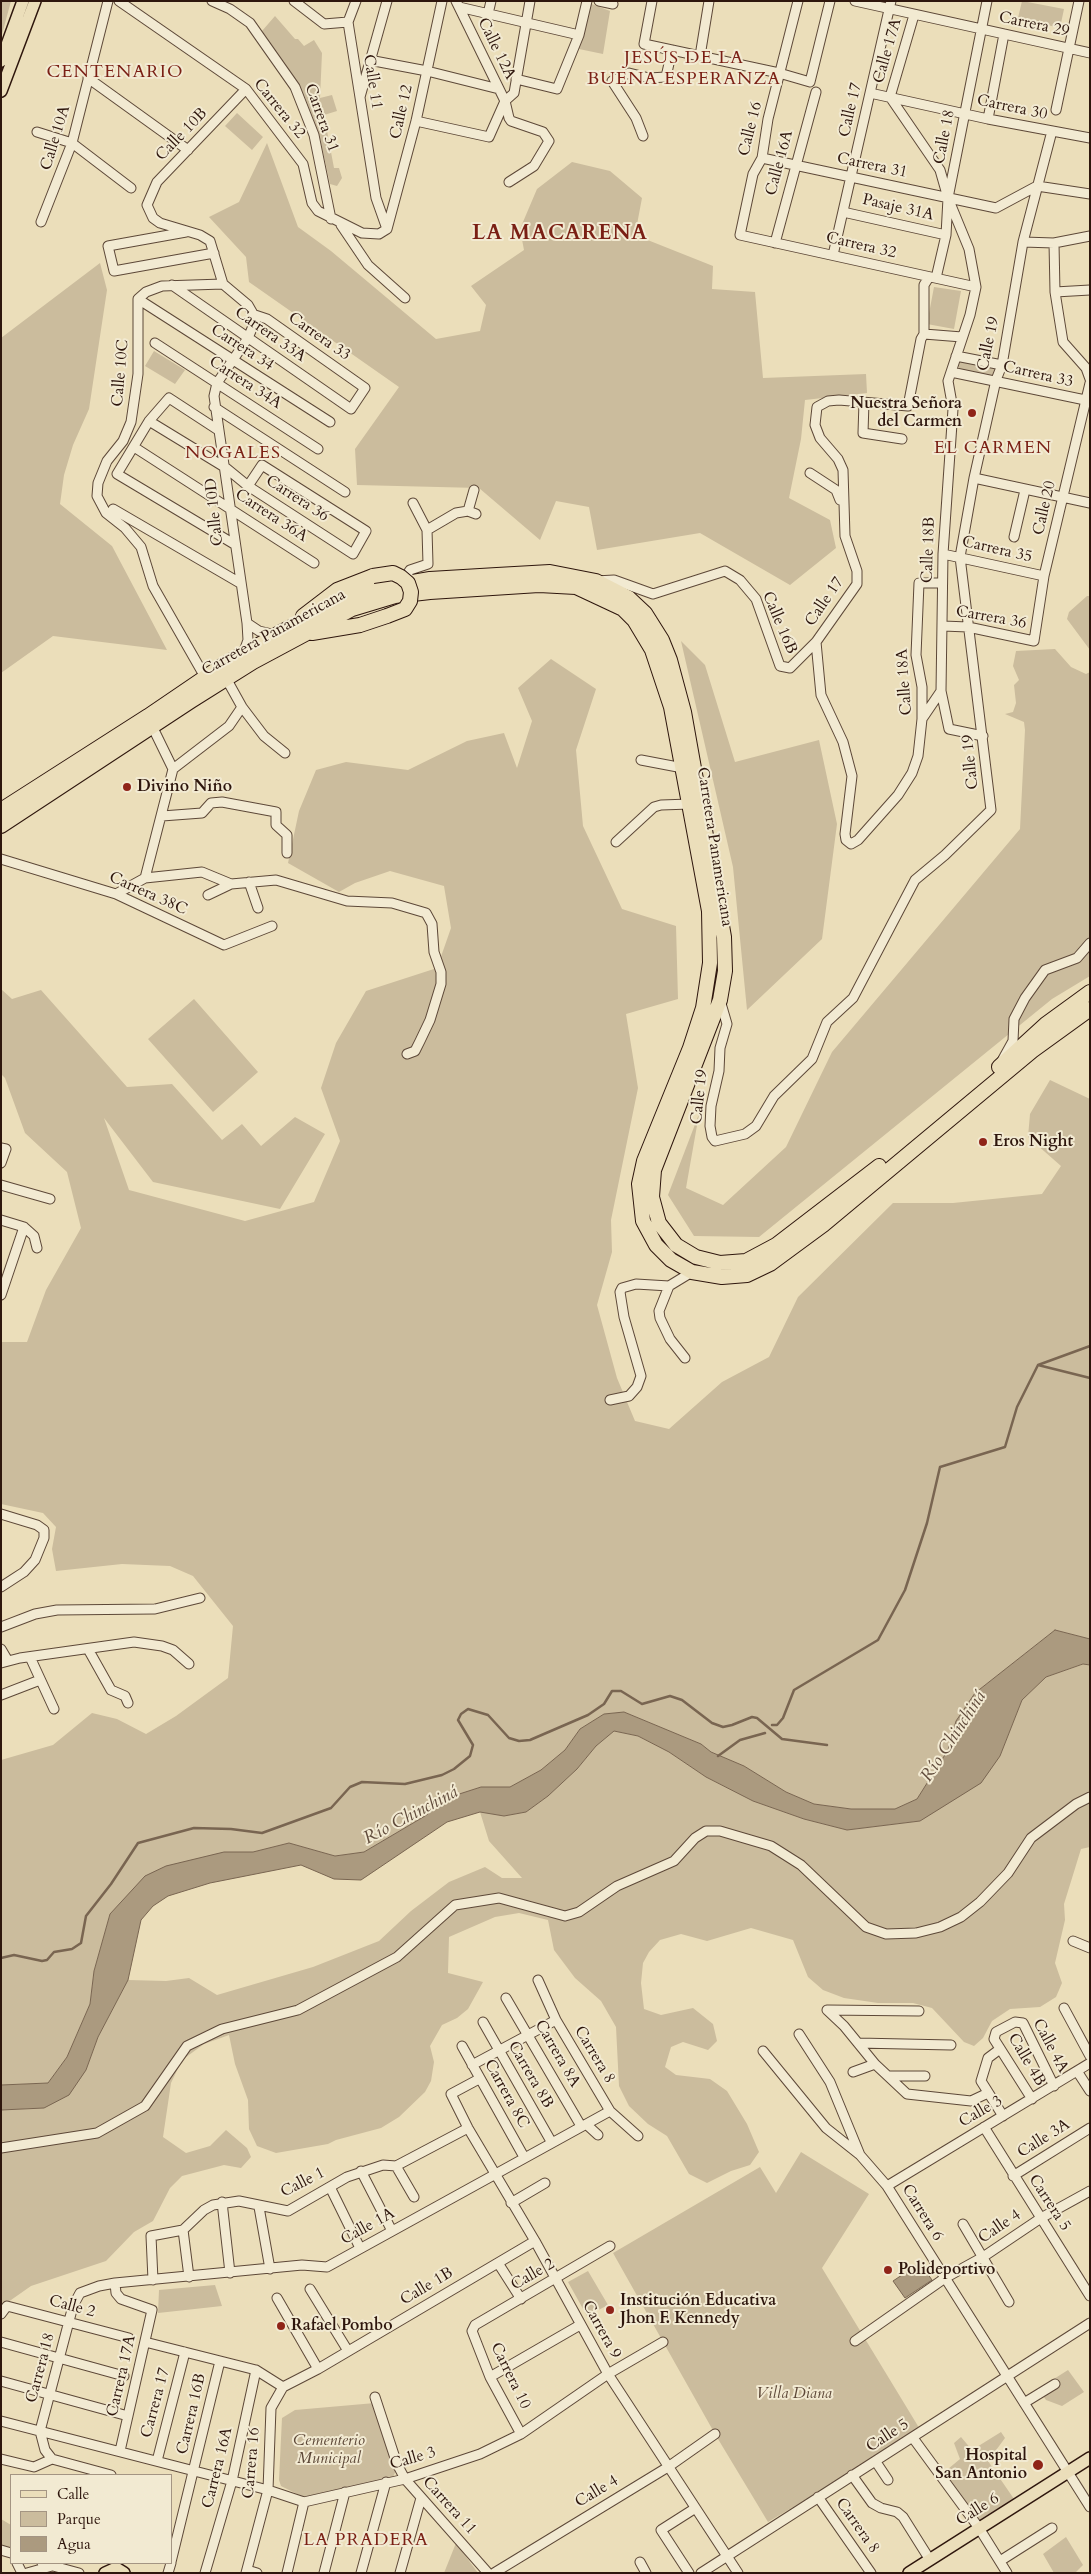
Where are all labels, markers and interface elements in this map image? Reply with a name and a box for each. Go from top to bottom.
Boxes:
street label: Carrera 29 [997,8,1071,42]
street label: Calle 12A [473,15,519,83]
street label: Calle 17A [870,16,906,86]
district label: JESÚS DE LA BUENA ESPERANZA [585,48,783,90]
street label: Calle 11 [358,53,386,111]
district label: CENTENARIO [45,62,185,84]
street label: Carrera 32 [249,75,309,143]
street label: Carrera 31 [300,81,342,155]
street label: Calle 17 [835,81,867,139]
street label: Calle 12 [386,83,418,141]
street label: Carrera 30 [975,91,1049,125]
street label: Calle 16 [735,100,767,158]
street label: Calle 10A [37,103,75,173]
street label: Calle 10B [152,105,212,165]
street label: Calle 18 [930,108,960,166]
street label: Calle 16A [762,128,798,198]
street label: Carrera 31 [835,149,909,183]
street label: Pasaje 31A [861,190,935,226]
district label: LA MACARENA [471,221,649,247]
street label: Carrera 32 [824,229,898,263]
street label: Carrera 33A [231,303,309,367]
street label: Carrera 33 [284,309,354,365]
street label: Calle 19 [974,315,1004,373]
street label: Carrera 34 [207,320,277,376]
street label: Calle 10C [108,339,134,407]
street label: Carrera 34A [205,352,285,414]
street label: Carrera 33 [1001,358,1075,392]
place label: Nuestra Señora del Carmen [850,394,962,432]
marker: Nuestra Señora del Carmen [966,407,978,419]
district label: EL CARMEN [933,438,1053,460]
district label: NOGALES [184,443,282,465]
street label: Carrera 36 [262,471,332,527]
street label: Calle 10D [202,477,228,547]
street label: Calle 20 [1029,479,1061,537]
street label: Carrera 36A [231,485,311,547]
street label: Calle 18B [918,517,940,583]
street label: Carrera 35 [960,533,1034,567]
street label: Calle 17 [802,574,848,630]
street label: Carretera Panamericana [199,586,349,680]
street label: Calle 16B [757,589,801,657]
street label: Carrera 36 [954,602,1028,634]
street label: Calle 18A [893,648,917,716]
street label: Calle 19 [959,734,983,790]
street label: Carretera Panamericana [692,766,736,928]
place label: Divino Niño [137,777,232,797]
marker: Divino Niño [121,781,133,793]
street label: Carrera 38C [106,868,190,920]
street label: Calle 19 [688,1069,712,1125]
place label: Eros Night [993,1132,1073,1152]
marker: Eros Night [977,1136,989,1148]
water label: Río Chinchiná [917,1688,991,1786]
water label: Río Chinchiná [360,1782,462,1850]
street label: Calle 4A [1028,2016,1072,2076]
street label: Carrera 8A [530,2017,584,2091]
street label: Carrera 8 [569,2023,619,2087]
street label: Calle 4B [1003,2030,1049,2090]
street label: Carrera 8B [503,2038,557,2112]
street label: Carrera 8C [479,2056,533,2132]
street label: Calle 3 [956,2092,1006,2132]
street label: Calle 3A [1014,2115,1074,2163]
street label: Calle 1 [278,2164,328,2202]
street label: Carrera 5 [1024,2171,1074,2235]
street label: Carrera 6 [897,2181,947,2245]
street label: Calle 1A [338,2204,398,2250]
street label: Calle 4 [975,2206,1025,2248]
street label: Calle 2 [508,2255,558,2295]
place label: Polideportivo [898,2260,995,2280]
street label: Calle 1B [397,2264,457,2310]
marker: Polideportivo [882,2264,894,2276]
place label: Institución Educativa Jhon F. Kennedy [620,2291,776,2329]
street label: Calle 2 [47,2292,97,2322]
street label: Carrera 9 [577,2298,625,2362]
marker: Institución Educativa Jhon F. Kennedy [604,2304,616,2316]
place label: Rafael Pombo [291,2316,393,2336]
marker: Rafael Pombo [275,2320,287,2332]
street label: Carrera 18 [22,2331,60,2405]
street label: Carrera 17A [103,2333,141,2419]
street label: Carrera 10 [486,2340,534,2412]
street label: Carrera 17 [137,2366,175,2440]
street label: Carrera 16B [173,2372,211,2456]
park label: Villa Diana [756,2384,832,2404]
street label: Calle 5 [863,2415,913,2457]
street label: Carrera 16A [199,2425,237,2511]
street label: Carrera 16 [239,2427,265,2499]
park label: Cementerio Municipal [293,2431,365,2469]
street label: Calle 3 [388,2443,438,2475]
place label: Hospital San Antonio [935,2446,1027,2484]
marker: Hospital San Antonio [1031,2458,1045,2472]
street label: Calle 4 [572,2472,622,2512]
street label: Carrera 11 [418,2473,480,2539]
legend [10,2474,172,2564]
text: Calle [57,2484,89,2504]
street label: Calle 6 [953,2489,1003,2531]
street label: Carrera 8 [831,2495,883,2557]
text: Parque [57,2509,101,2529]
district label: LA PRADERA [302,2530,430,2552]
text: Agua [57,2534,91,2554]

